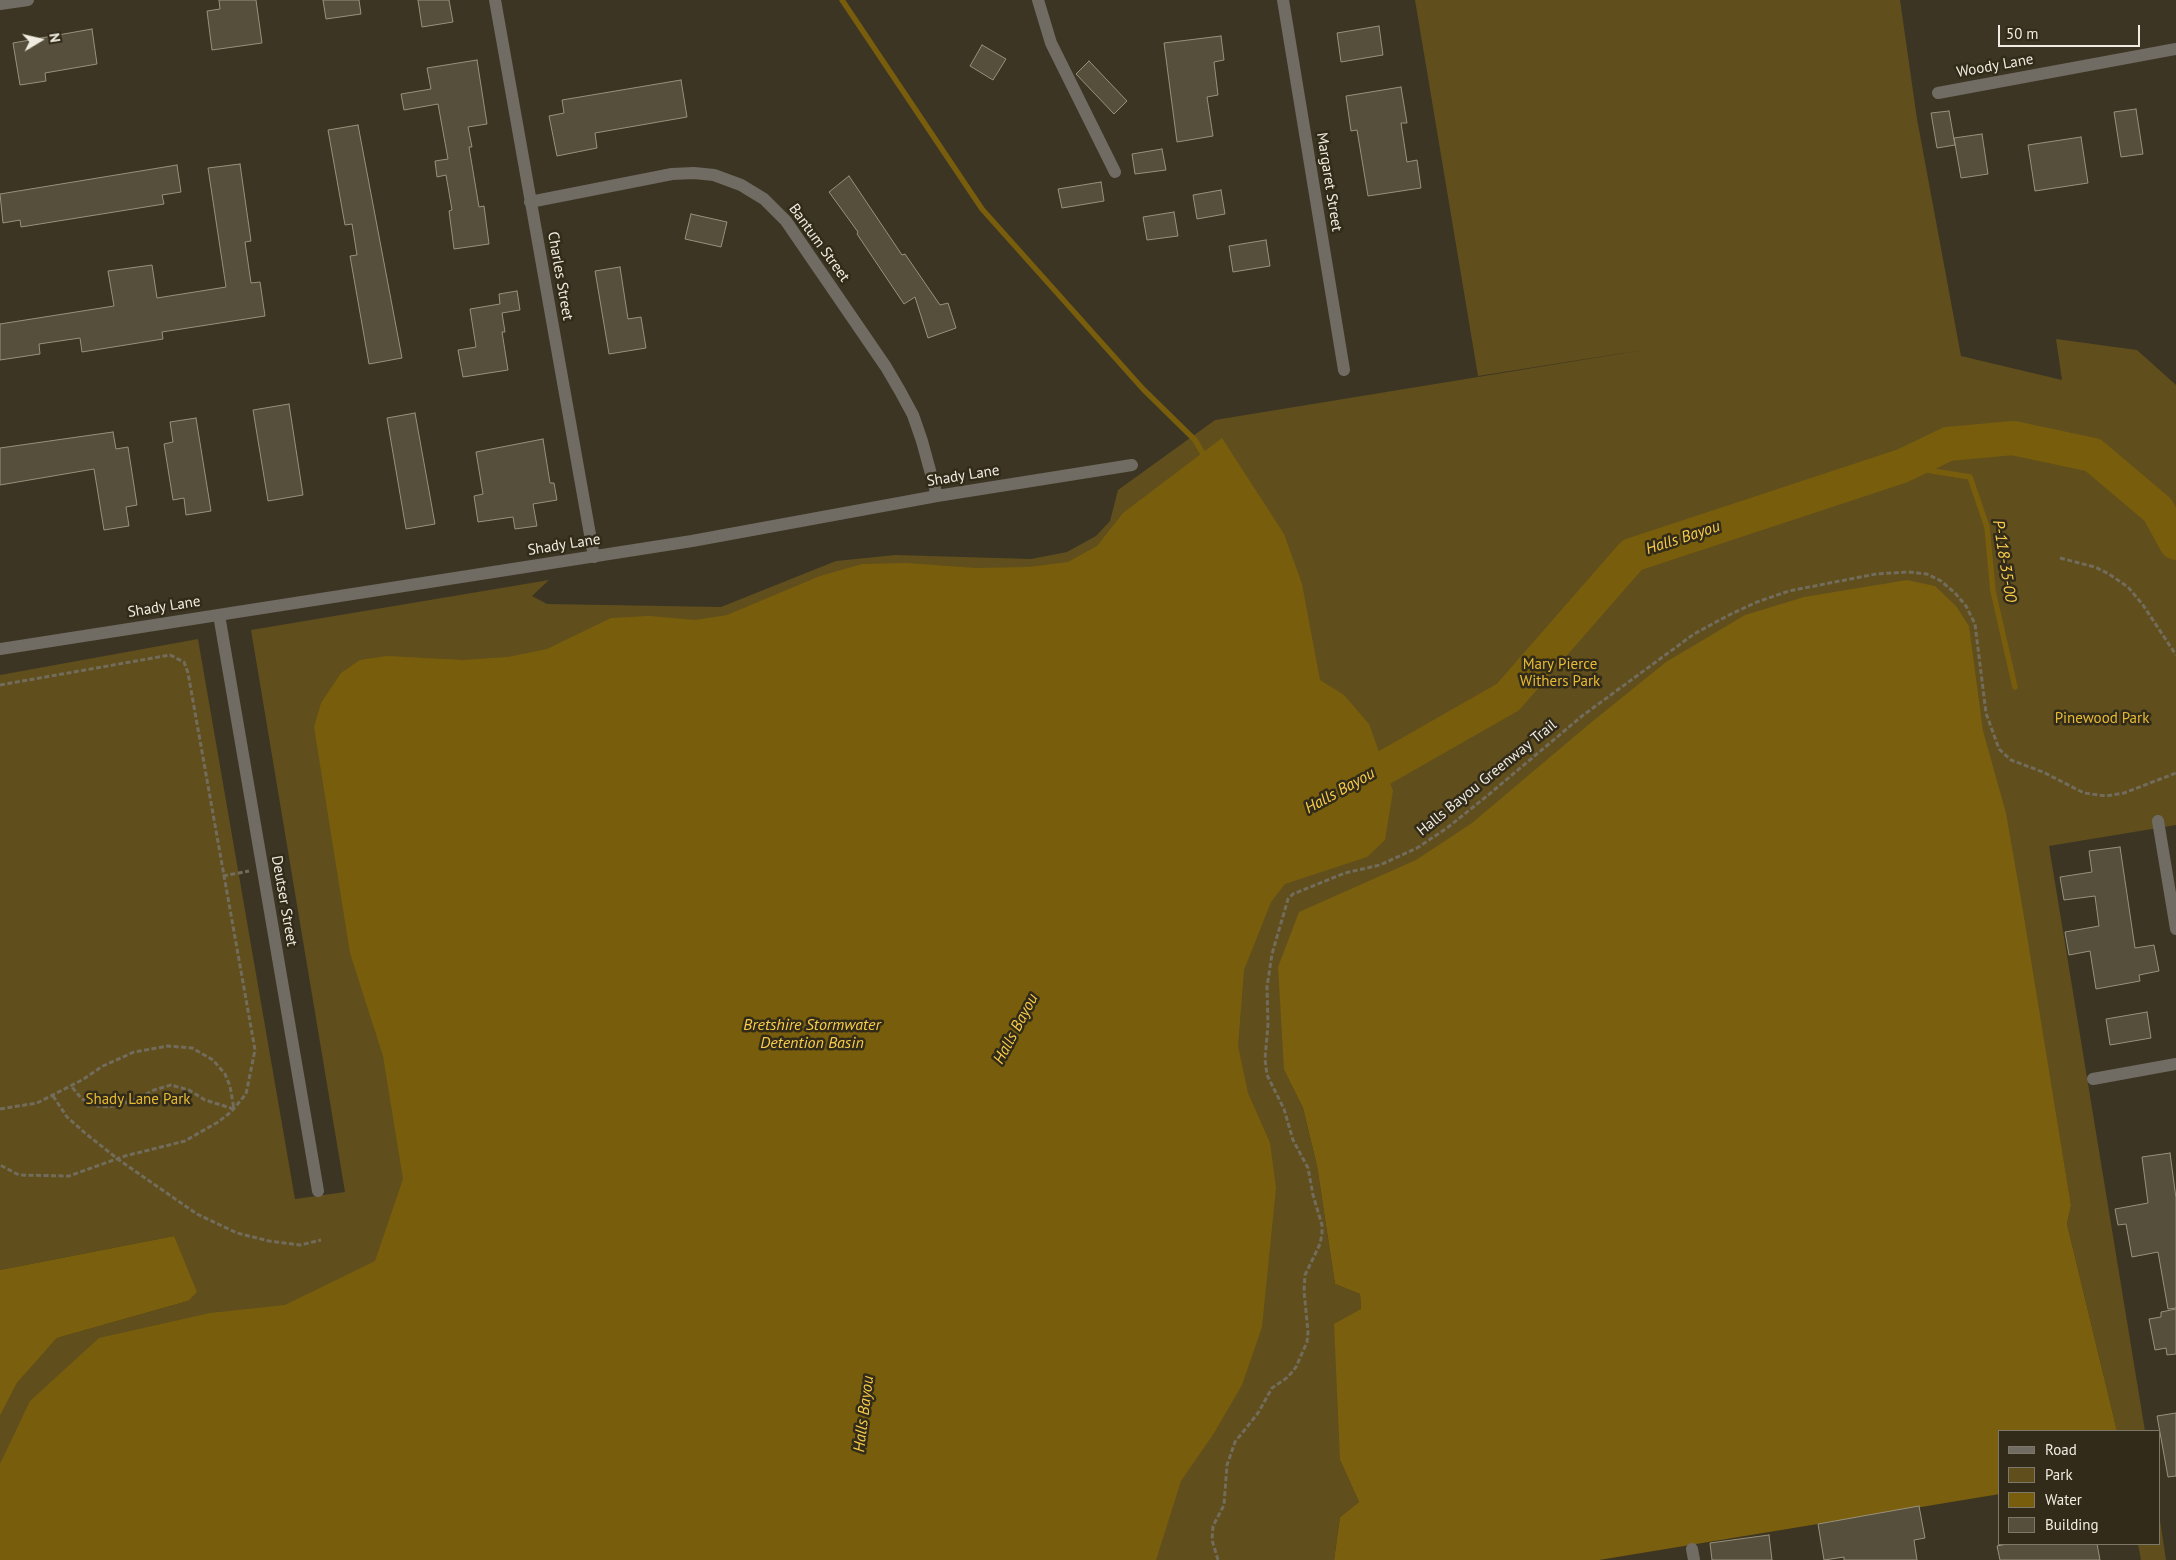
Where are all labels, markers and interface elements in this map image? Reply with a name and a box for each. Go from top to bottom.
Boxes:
north arrow [15,15,65,65]
scale bar [2001,15,2144,47]
text: 50 m [2006,24,2039,43]
text: N [45,32,64,44]
street label: Woody Lane [1955,50,2035,82]
street label: Margaret Street [1312,131,1346,233]
street label: Bantum Street [785,200,853,286]
street label: Charles Street [543,230,577,322]
street label: Shady Lane [925,461,1001,491]
water label: Halls Bayou [1643,517,1723,559]
water label: P-118-35-00 [1988,518,2020,604]
street label: Shady Lane [526,530,602,560]
street label: Shady Lane [126,592,202,622]
park label: Mary Pierce Withers Park [1520,656,1600,691]
park label: Pinewood Park [2055,710,2149,728]
street label: Halls Bayou Greenway Trail [1414,716,1560,840]
water label: Halls Bayou [1302,764,1378,818]
street label: Deutser Street [267,854,301,948]
water label: Halls Bayou [989,991,1043,1067]
water label: Bretshire Stormwater Detention Basin [743,1015,881,1053]
park label: Shady Lane Park [86,1091,190,1109]
water label: Halls Bayou [850,1375,878,1453]
legend [1998,1430,2161,1545]
text: Road [2045,1440,2077,1459]
text: Park [2045,1465,2073,1484]
text: Water [2045,1490,2082,1509]
text: Building [2045,1515,2099,1534]

